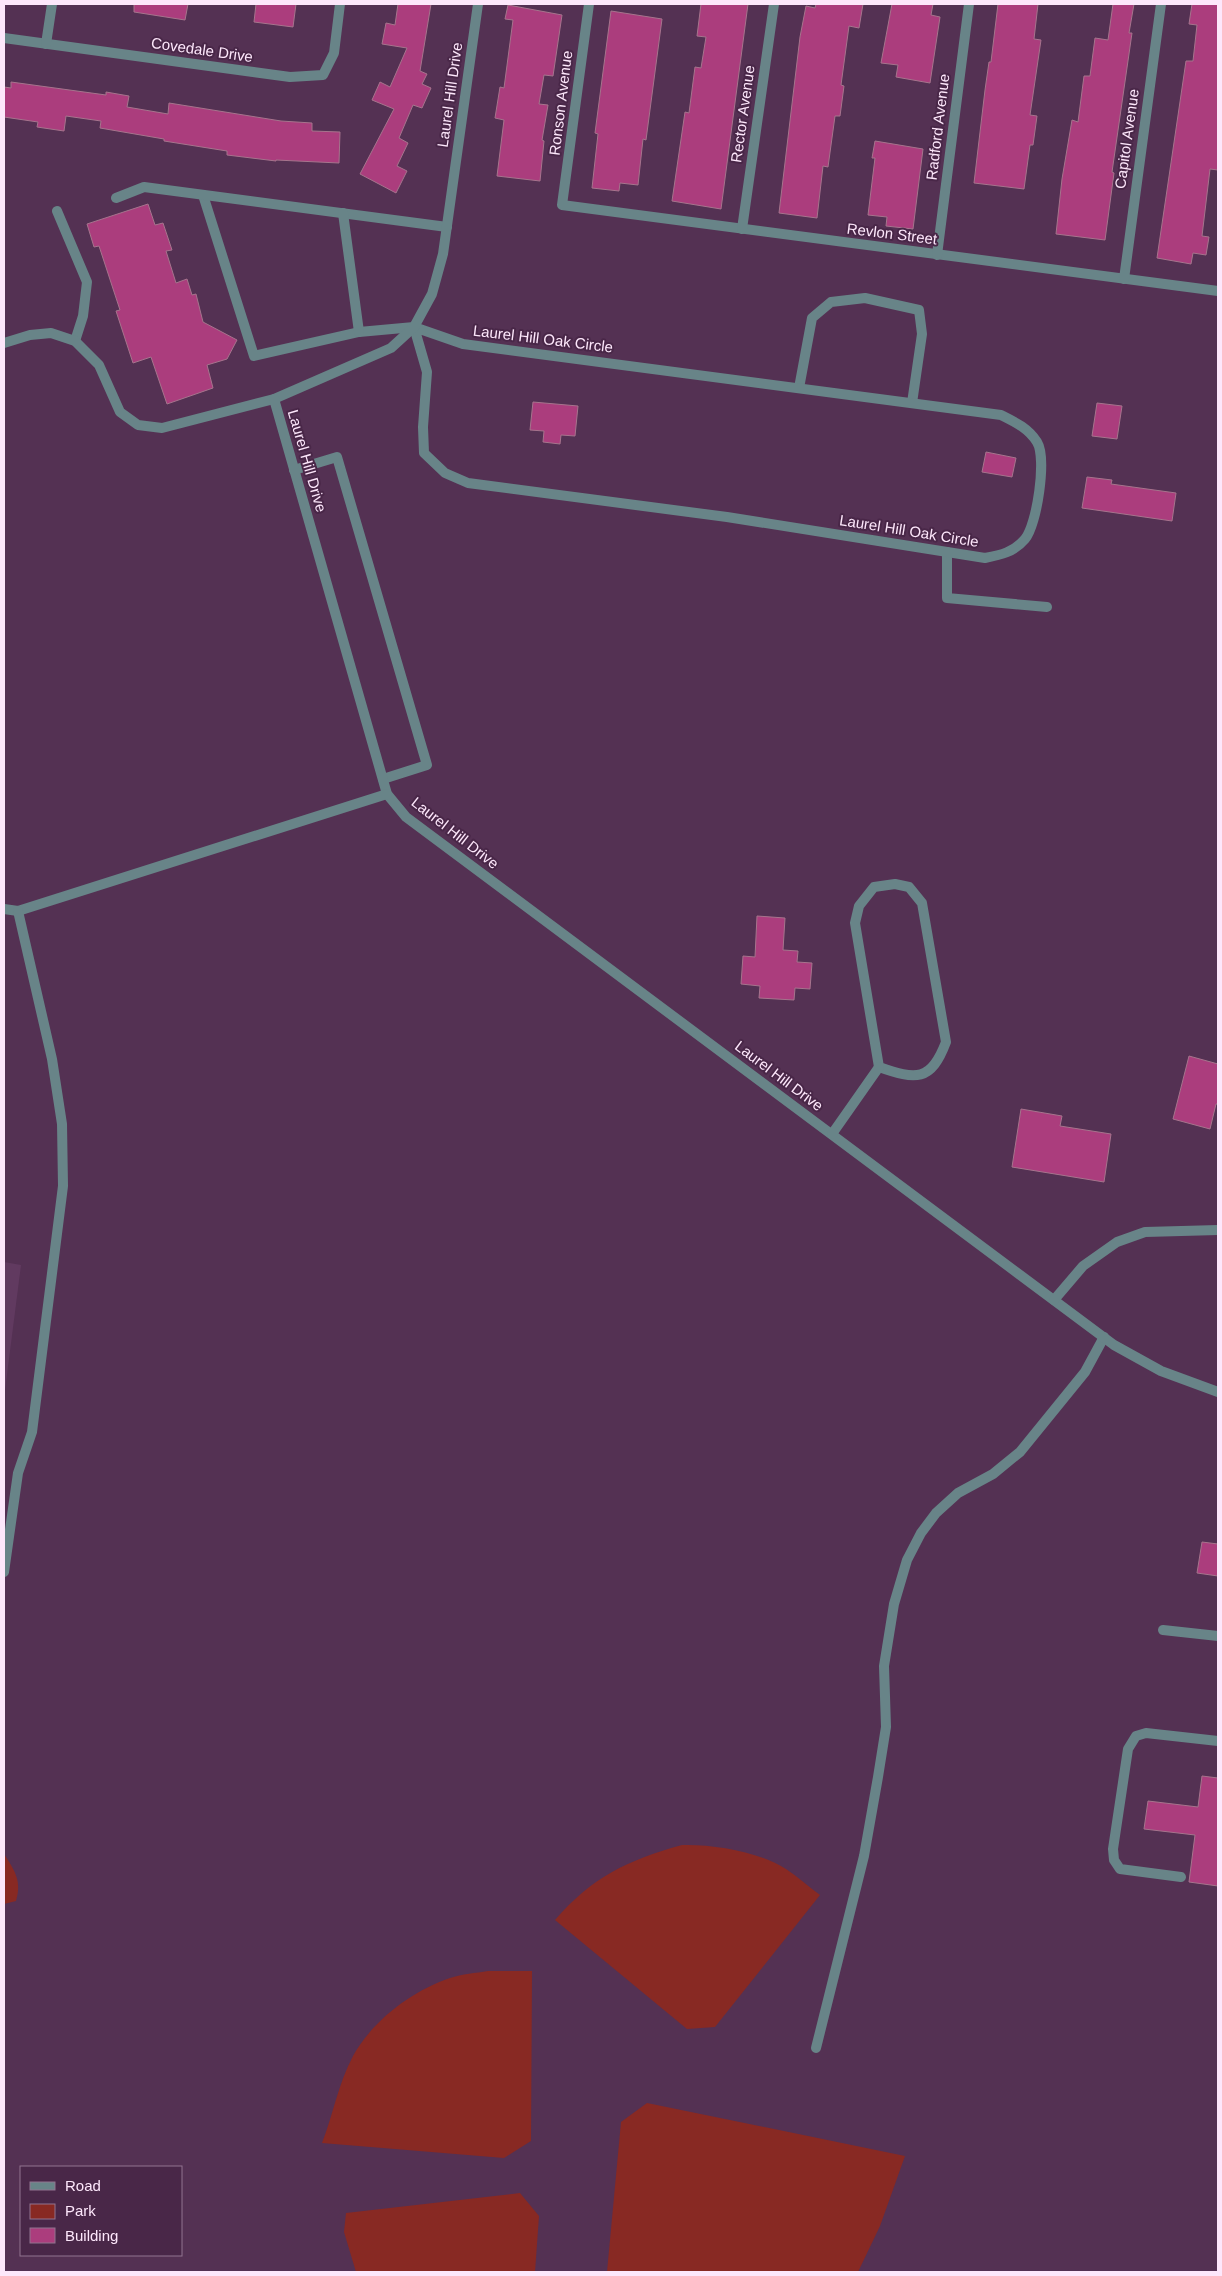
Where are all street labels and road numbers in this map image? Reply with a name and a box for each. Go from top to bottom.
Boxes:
street label: Covedale Drive [150,34,254,65]
street label: Laurel Hill Drive [434,41,465,149]
street label: Ronson Avenue [546,49,575,156]
street label: Rector Avenue [727,64,758,164]
street label: Radford Avenue [923,73,952,181]
street label: Capitol Avenue [1111,88,1142,190]
street label: Revlon Street [846,220,939,248]
street label: Laurel Hill Oak Circle [472,321,614,356]
street label: Laurel Hill Drive [285,408,330,514]
street label: Laurel Hill Oak Circle [838,511,980,550]
street label: Laurel Hill Drive [408,793,502,872]
street label: Laurel Hill Drive [732,1037,827,1114]

